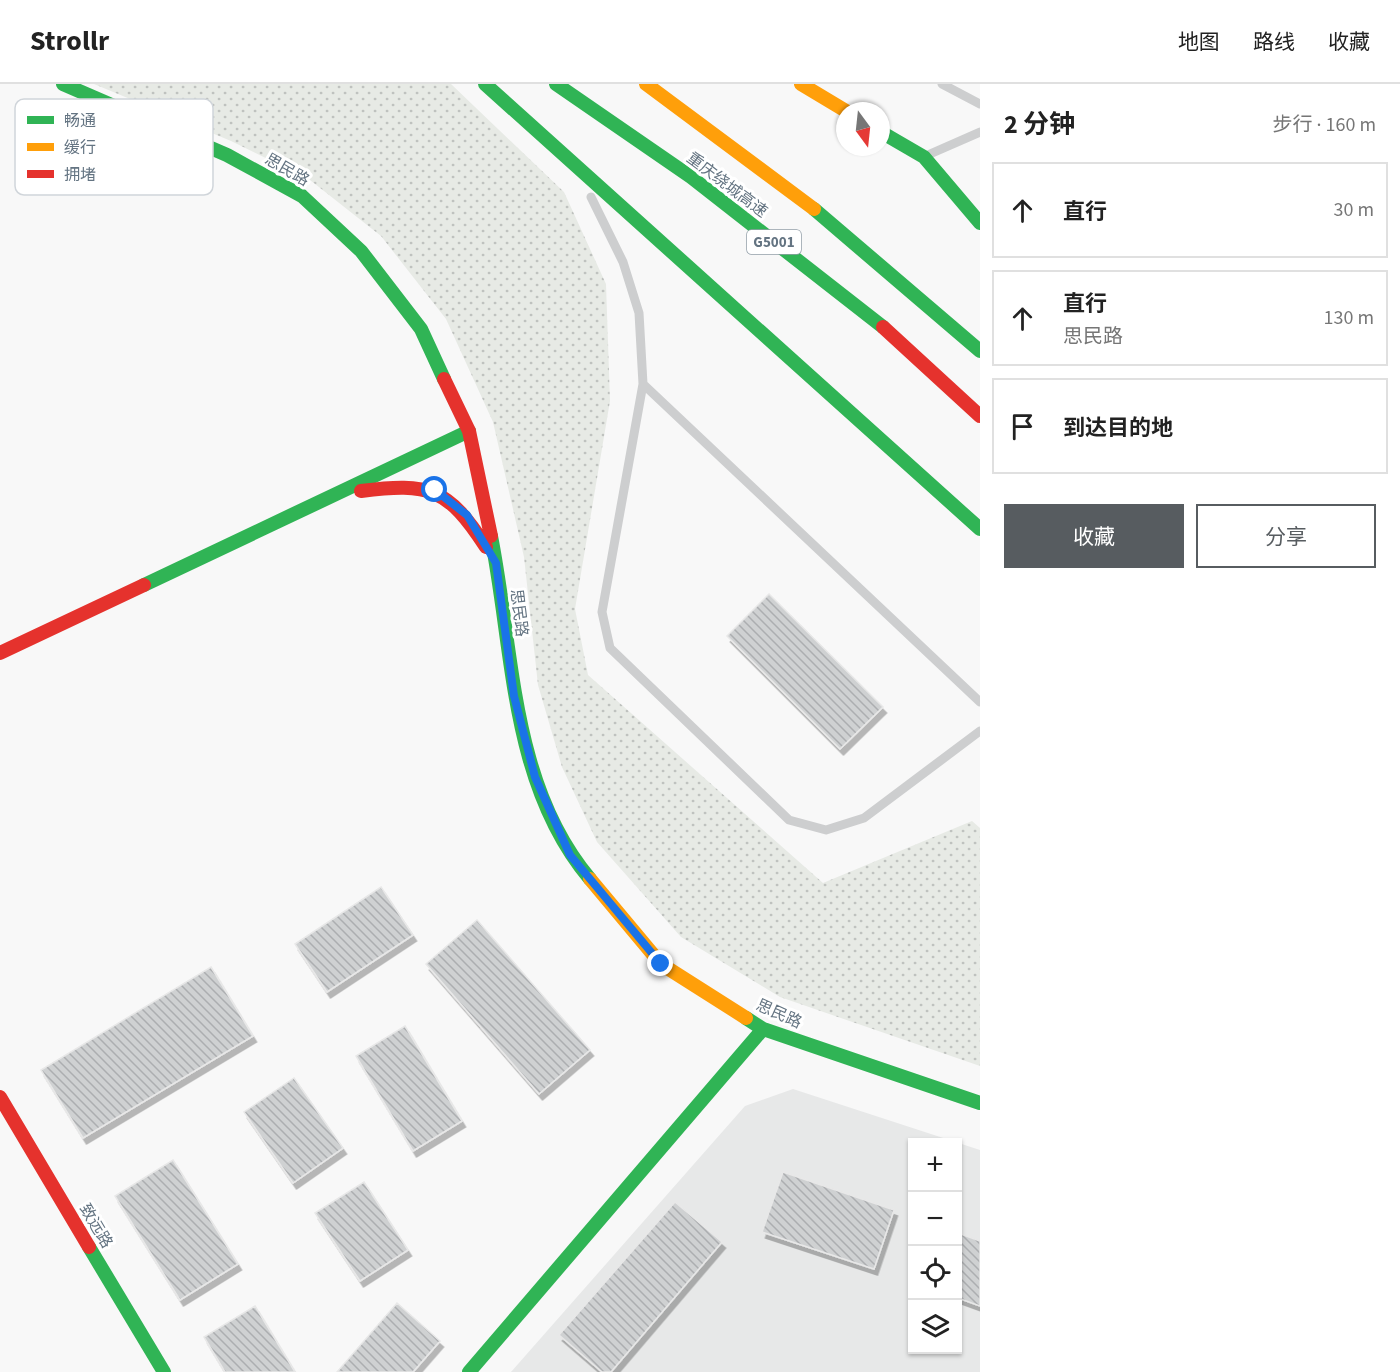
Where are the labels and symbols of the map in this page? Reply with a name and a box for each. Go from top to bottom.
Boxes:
legend [15,99,213,195]
north arrow [836,102,890,156]
text: 畅通 [64,110,96,132]
text: 缓行 [64,137,96,159]
street label: 重庆绕城高速 [682,147,772,223]
street label: 思民路 [261,148,313,192]
text: 拥堵 [64,164,96,186]
road number: G5001 [747,230,801,254]
route start [421,476,447,502]
street label: 思民路 [505,588,533,638]
route end [647,950,673,976]
street label: 思民路 [753,994,805,1034]
street label: 致远路 [74,1200,118,1252]

